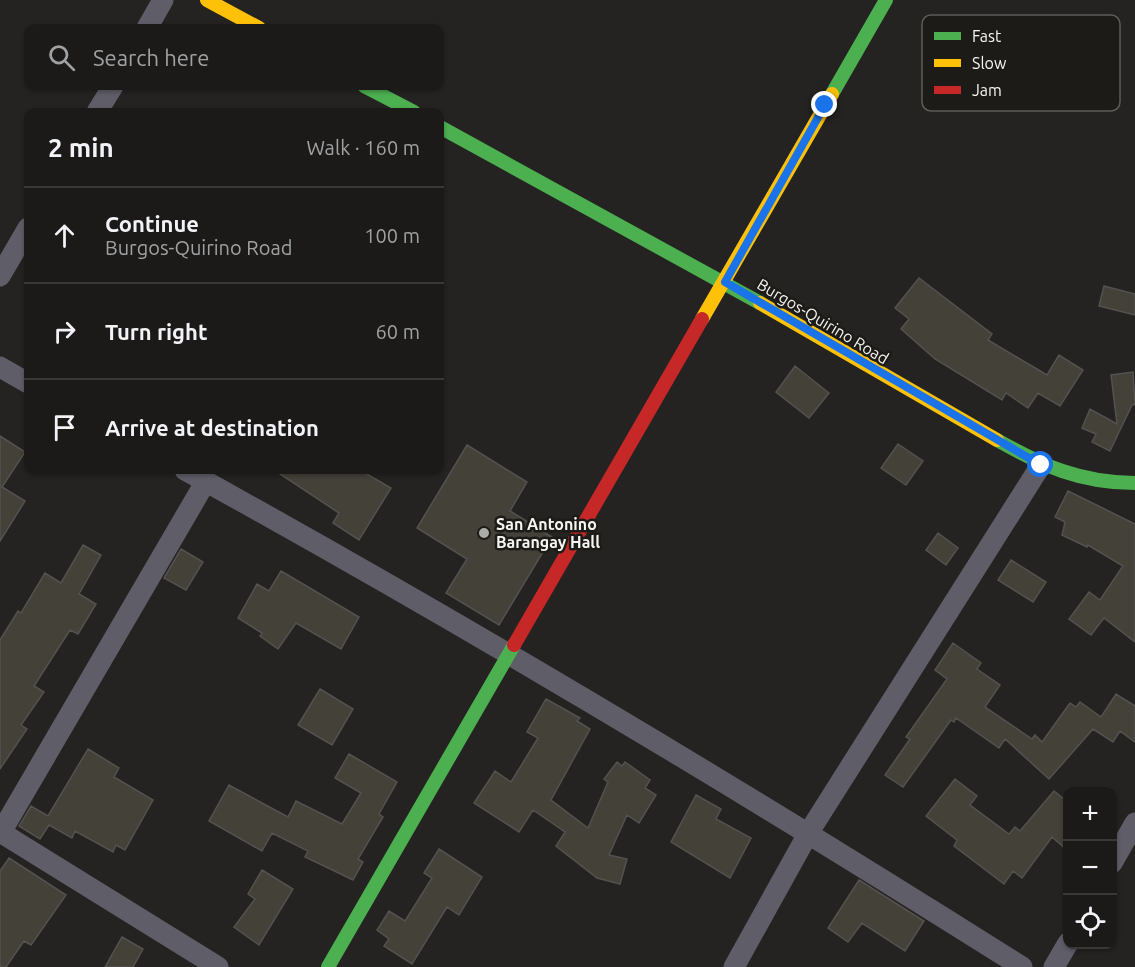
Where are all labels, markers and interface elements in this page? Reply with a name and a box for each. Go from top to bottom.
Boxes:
legend [922,15,1120,111]
search box [24,24,444,90]
text: Fast [972,27,1002,45]
icon: search [45,41,78,74]
text: Search here [93,45,209,70]
text: Slow [972,54,1007,72]
text: Jam [972,81,1002,99]
route end [811,91,837,117]
text: 2 min [48,133,114,162]
text: Walk · 160 m [307,136,420,159]
text: Continue [105,211,199,236]
icon: ahead [48,219,81,252]
text: 100 m [364,224,420,247]
text: Burgos-Quirino Road [105,236,292,259]
street label: Burgos-Quirino Road [754,275,892,367]
icon: right [48,315,81,348]
text: Turn right [105,319,207,344]
text: 60 m [376,320,420,343]
icon: arrive [48,411,81,444]
text: Arrive at destination [105,415,319,440]
route start [1027,451,1053,477]
place label: San Antonino Barangay Hall [496,515,600,551]
marker: San Antonino Barangay Hall [477,526,491,540]
map controls [1063,787,1117,949]
button: + [1063,787,1117,841]
button: − [1063,841,1117,895]
button: locate [1063,895,1117,949]

